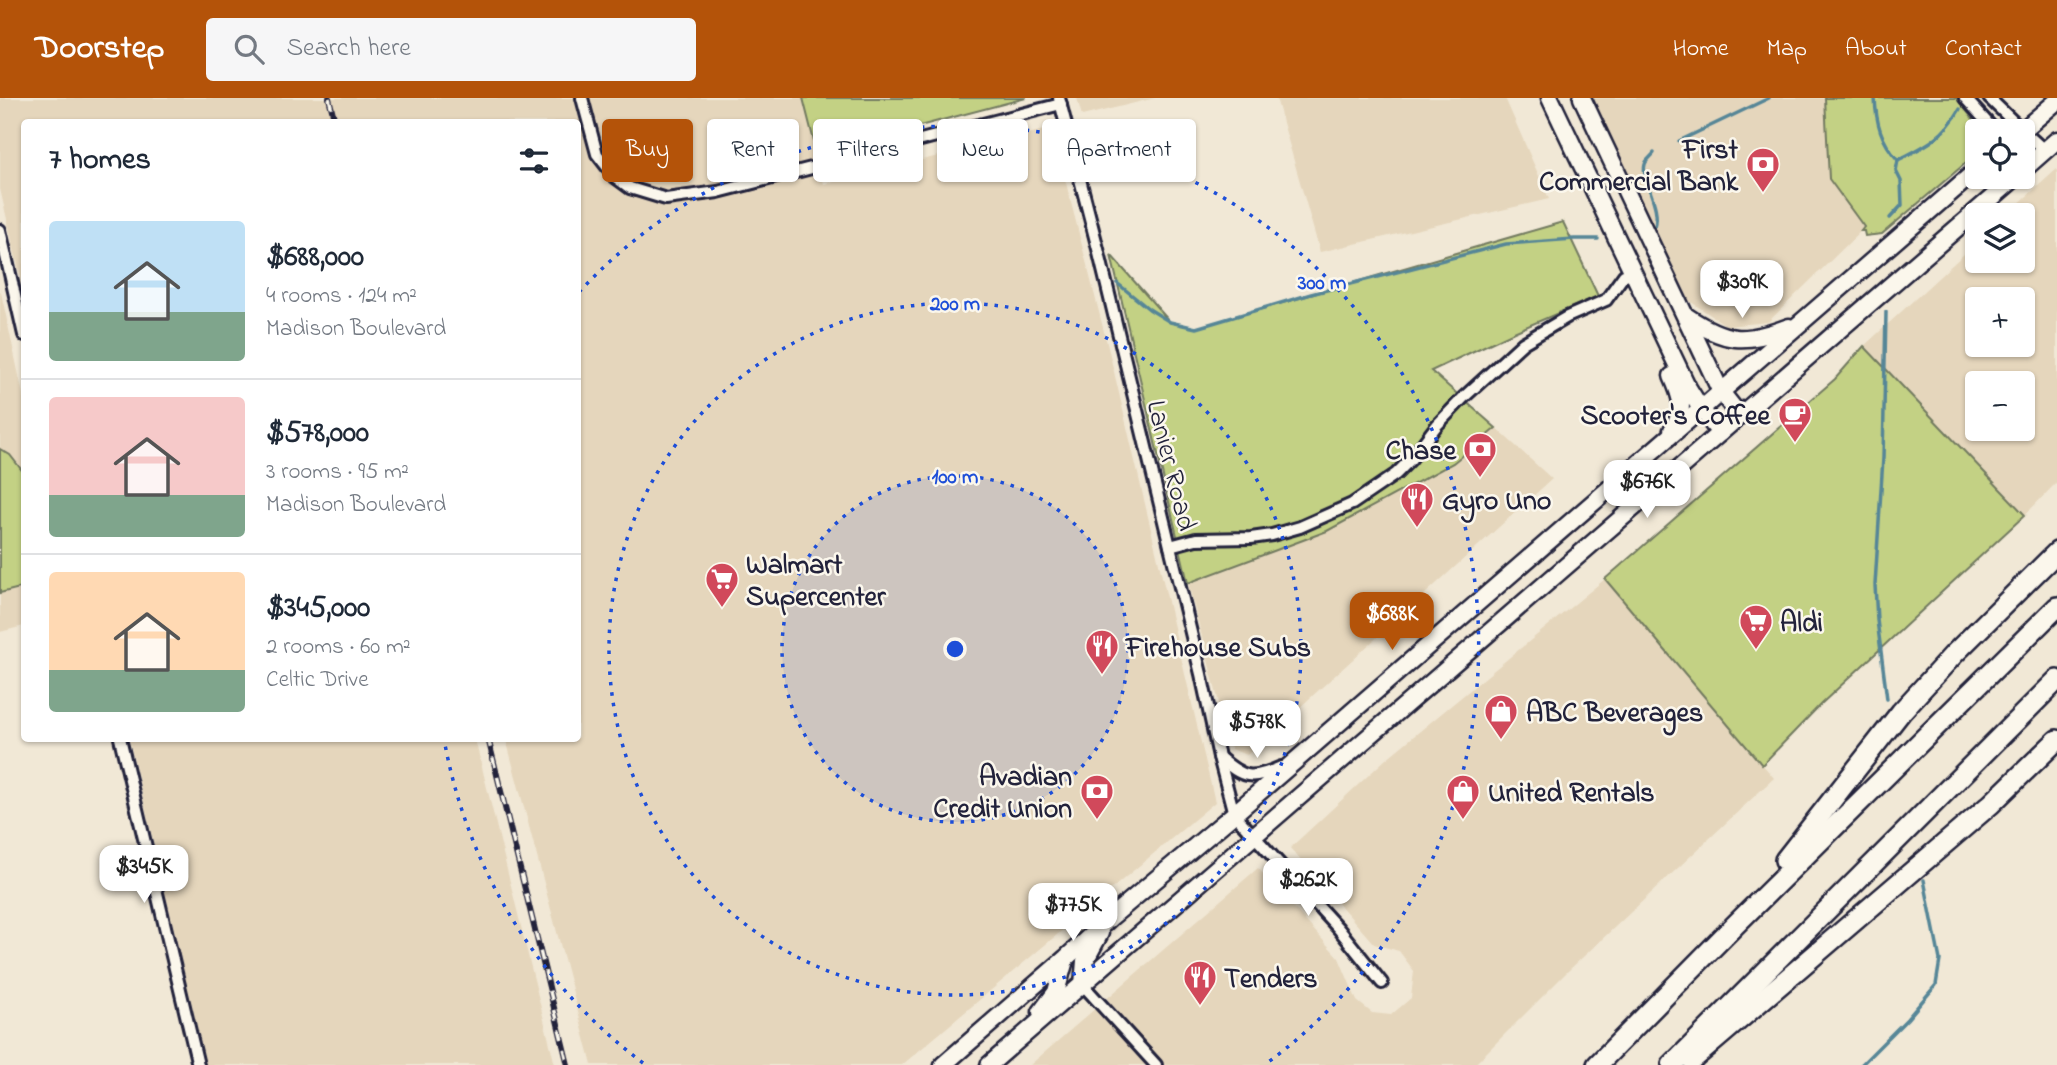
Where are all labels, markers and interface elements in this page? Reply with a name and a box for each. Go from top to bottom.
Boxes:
search box [206,18,696,81]
text: Doorstep [35,25,164,73]
icon: search [230,30,268,68]
text: Search here [286,30,411,68]
text: Home [1673,32,1729,67]
text: Map [1767,32,1807,67]
text: About [1845,32,1907,67]
text: Contact [1945,32,2022,67]
chip: Buy [602,119,693,182]
chip: Rent [707,119,799,182]
chip: Filters [813,119,923,182]
chip: New [937,119,1028,182]
chip: Apartment [1042,119,1196,182]
map controls [1965,119,2035,441]
button: locate [1965,119,2035,189]
place label: First Commercial Bank [1539,131,1739,204]
text: 7 homes [49,139,151,183]
icon: filters [515,142,553,180]
bank icon: First Commercial Bank [1744,145,1782,194]
button: layers [1965,203,2035,273]
text: $688,000 [266,236,364,280]
icon: home [105,249,189,333]
pin: $309K [1693,260,1791,320]
text: $309K [1716,266,1768,299]
text: 300 m [1297,269,1346,299]
text: 4 rooms · 124 m² [266,280,417,313]
button: + [1965,287,2035,357]
text: 200 m [929,290,980,320]
text: Madison Boulevard [266,313,446,346]
button: − [1965,371,2035,441]
cafe icon: Scooter's Coffee [1776,395,1814,444]
street label: Lanier Road [1134,396,1206,536]
place label: Scooter's Coffee [1581,397,1771,438]
text: $578,000 [266,412,369,456]
icon: home [105,425,189,509]
bank icon: Chase [1461,430,1499,479]
place label: Chase [1385,432,1457,473]
text: 3 rooms · 95 m² [266,456,409,489]
pin: $676K [1598,460,1696,520]
text: 100 m [932,463,978,493]
text: $676K [1620,466,1674,499]
restaurant icon: Gyro Uno [1398,480,1436,529]
place label: Gyro Uno [1442,482,1551,523]
text: Madison Boulevard [266,489,446,522]
place label: Walmart Supercenter [746,546,887,619]
supermarket icon: Walmart Supercenter [703,560,741,609]
text: $345,000 [266,587,370,631]
pin: $688K [1343,592,1441,652]
text: $688K [1366,598,1418,631]
icon: home [105,600,189,684]
supermarket icon: Aldi [1737,602,1775,651]
place label: Aldi [1780,604,1823,645]
restaurant icon: Firehouse Subs [1083,627,1121,676]
place label: Firehouse Subs [1124,629,1311,670]
text: 2 rooms · 60 m² [266,631,411,664]
centre of rings [943,637,967,661]
text: Celtic Drive [266,664,369,697]
shop icon: ABC Beverages [1482,692,1520,741]
place label: ABC Beverages [1526,694,1703,736]
pin: $578K [1208,700,1306,760]
text: $578K [1229,706,1285,739]
place label: Avadian Credit Union [933,758,1072,831]
bank icon: Avadian Credit Union [1078,772,1116,821]
shop icon: United Rentals [1444,772,1482,821]
place label: United Rentals [1488,774,1655,815]
pin: $345K [95,846,193,905]
text: $345K [115,851,173,884]
pin: $262K [1259,858,1357,918]
text: $262K [1279,864,1337,897]
pin: $775K [1024,884,1122,943]
text: $775K [1044,889,1102,922]
restaurant icon: Tenders [1181,958,1219,1007]
place label: Tenders [1224,960,1318,1001]

